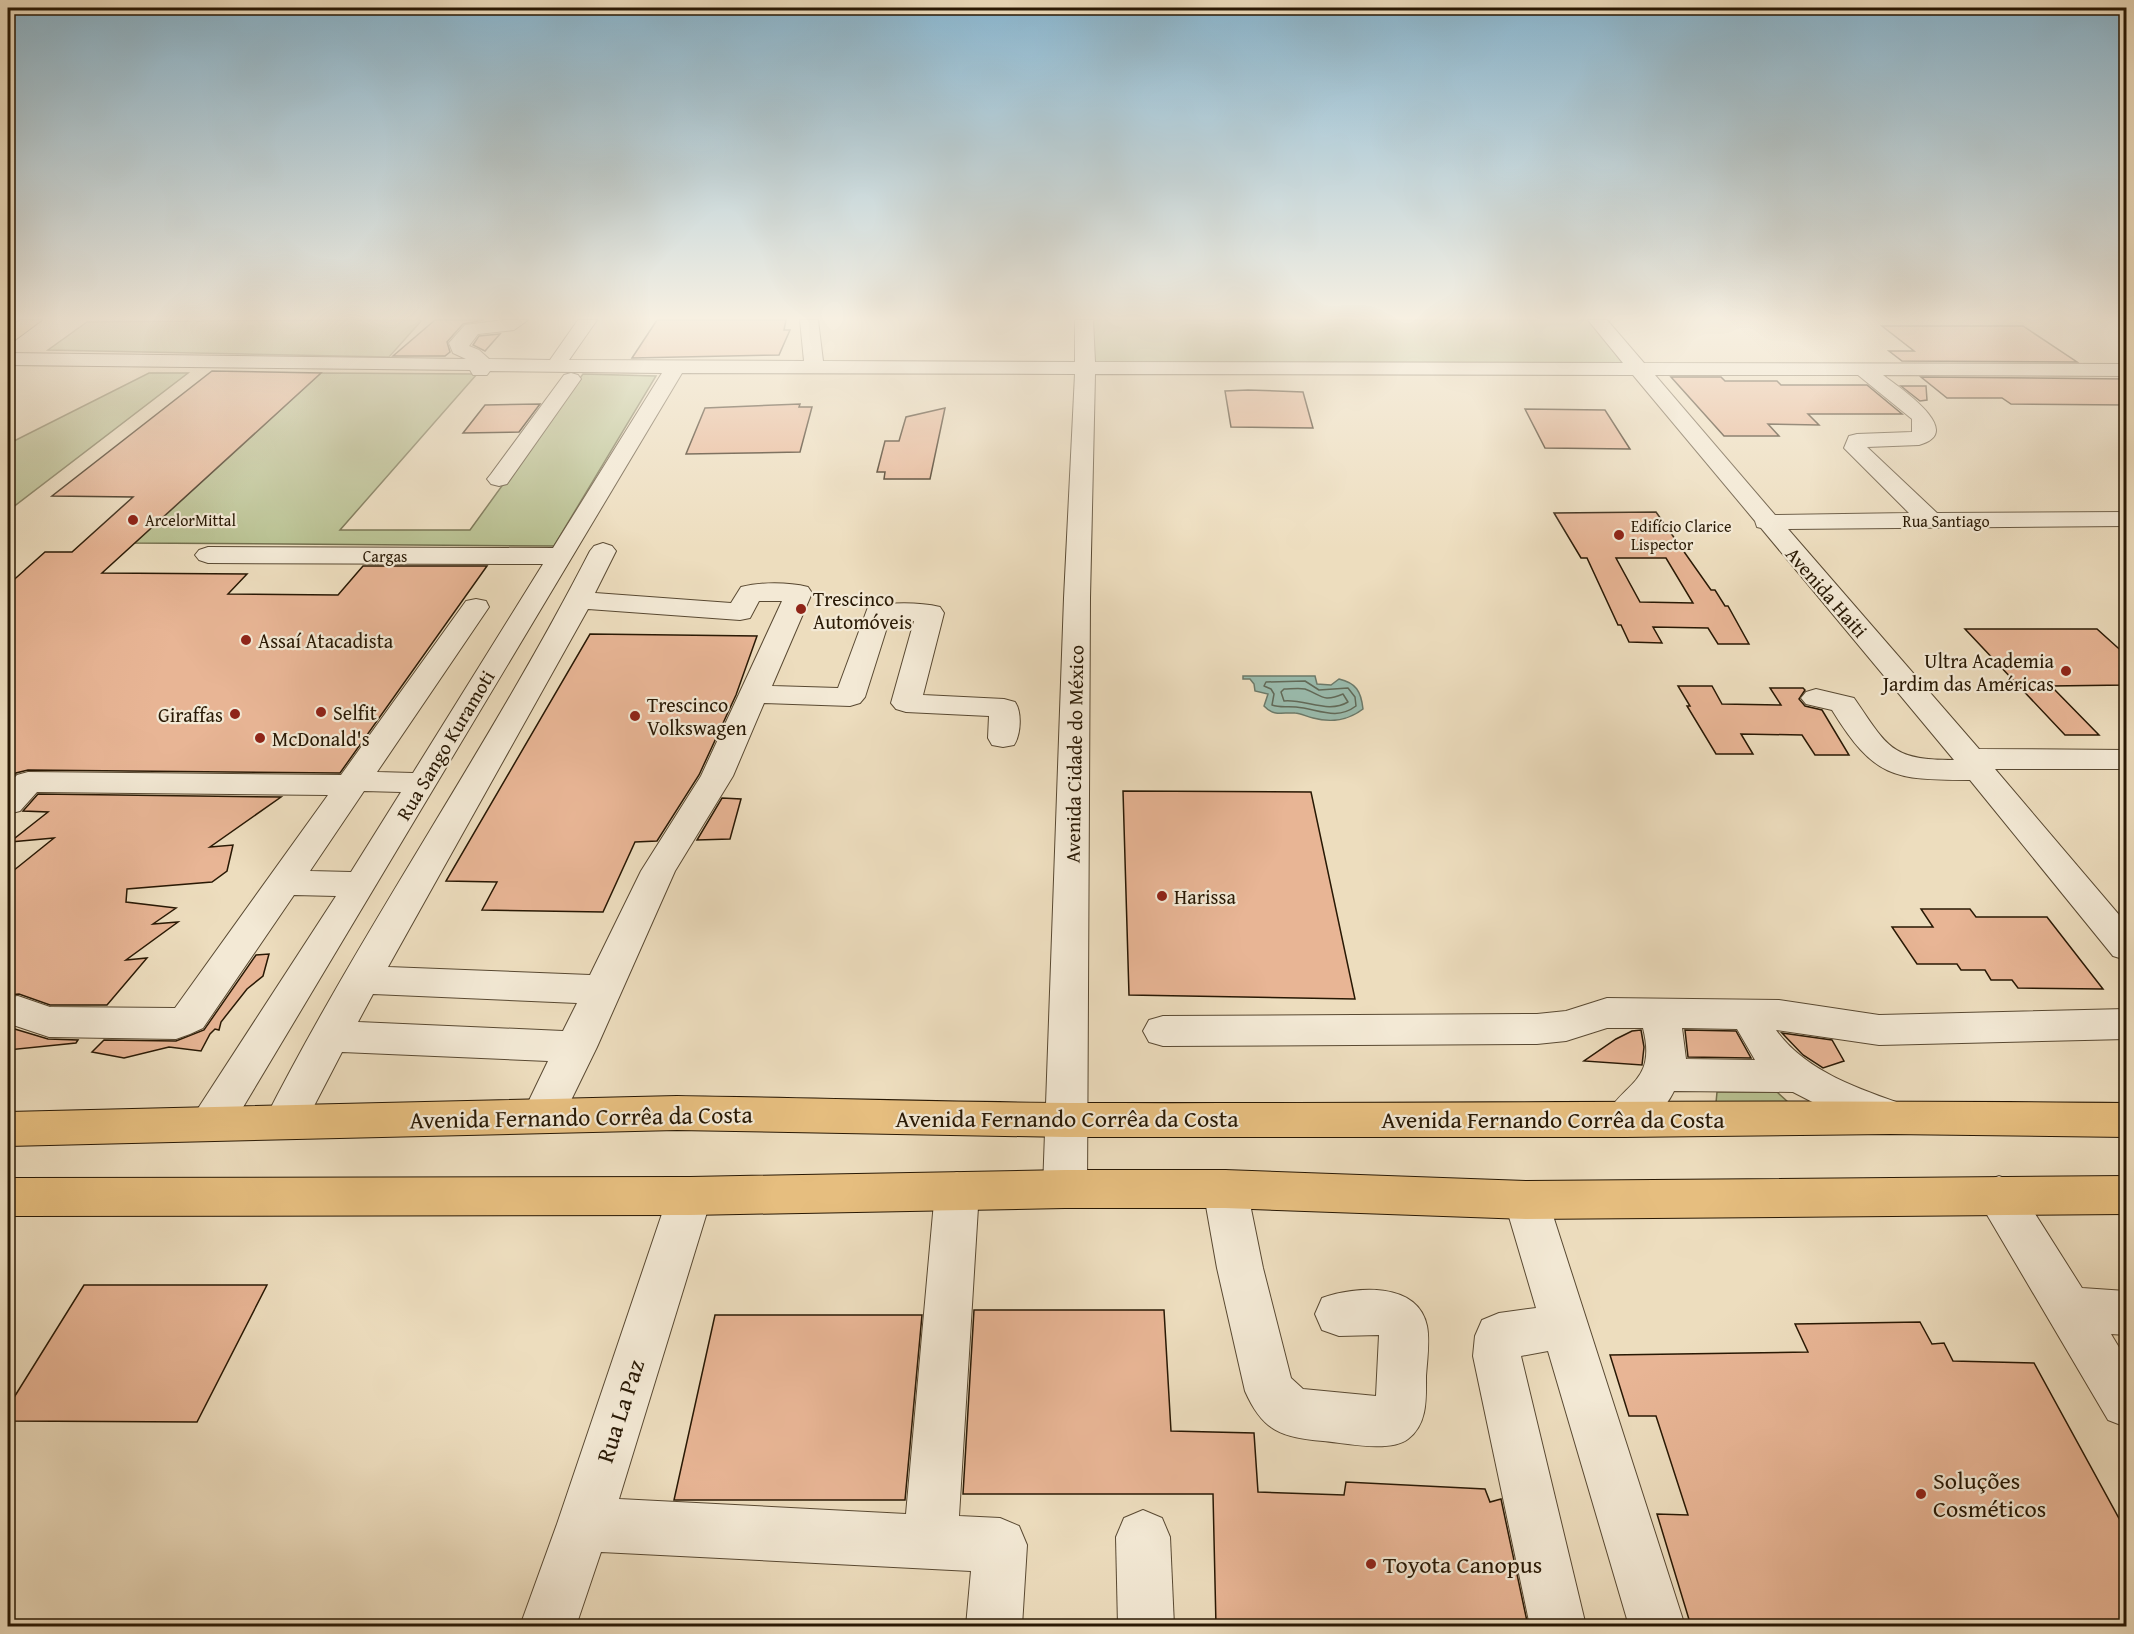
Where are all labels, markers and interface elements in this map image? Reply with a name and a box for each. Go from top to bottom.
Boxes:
place label: ArcelorMittal [145,508,236,532]
street label: Rua Santiago [1902,509,1990,533]
marker: ArcelorMittal [126,513,140,527]
place label: Edifício Clarice Lispector [1631,514,1731,556]
marker: Edifício Clarice Lispector [1612,528,1626,542]
street label: Avenida Haiti [1779,540,1875,644]
street label: Cargas [363,544,407,568]
place label: Trescinco Automóveis [813,584,912,636]
marker: Trescinco Automóveis [794,602,808,616]
place label: Assaí Atacadista [258,626,394,655]
marker: Assaí Atacadista [239,633,253,647]
street label: Avenida Cidade do México [1058,645,1090,863]
place label: Ultra Academia Jardim das Américas [1880,646,2055,698]
street label: Rua Sango Kuramoti [389,664,502,826]
marker: Ultra Academia Jardim das Américas [2059,664,2073,678]
place label: Trescinco Volkswagen [647,690,747,742]
place label: Selfit [333,698,377,727]
place label: Giraffas [158,700,223,729]
marker: Selfit [314,705,328,719]
marker: Giraffas [228,707,242,721]
marker: Trescinco Volkswagen [628,709,642,723]
place label: McDonald's [272,724,370,753]
marker: McDonald's [253,731,267,745]
place label: Harissa [1174,882,1236,911]
marker: Harissa [1155,889,1169,903]
street label: Avenida Fernando Corrêa da Costa [409,1096,754,1137]
street label: Avenida Fernando Corrêa da Costa [895,1101,1239,1136]
street label: Avenida Fernando Corrêa da Costa [1381,1102,1725,1137]
street label: Rua La Paz [587,1355,653,1467]
place label: Soluções Cosméticos [1933,1463,2046,1526]
marker: Soluções Cosméticos [1914,1487,1928,1501]
place label: Toyota Canopus [1383,1547,1542,1582]
marker: Toyota Canopus [1364,1557,1378,1571]

